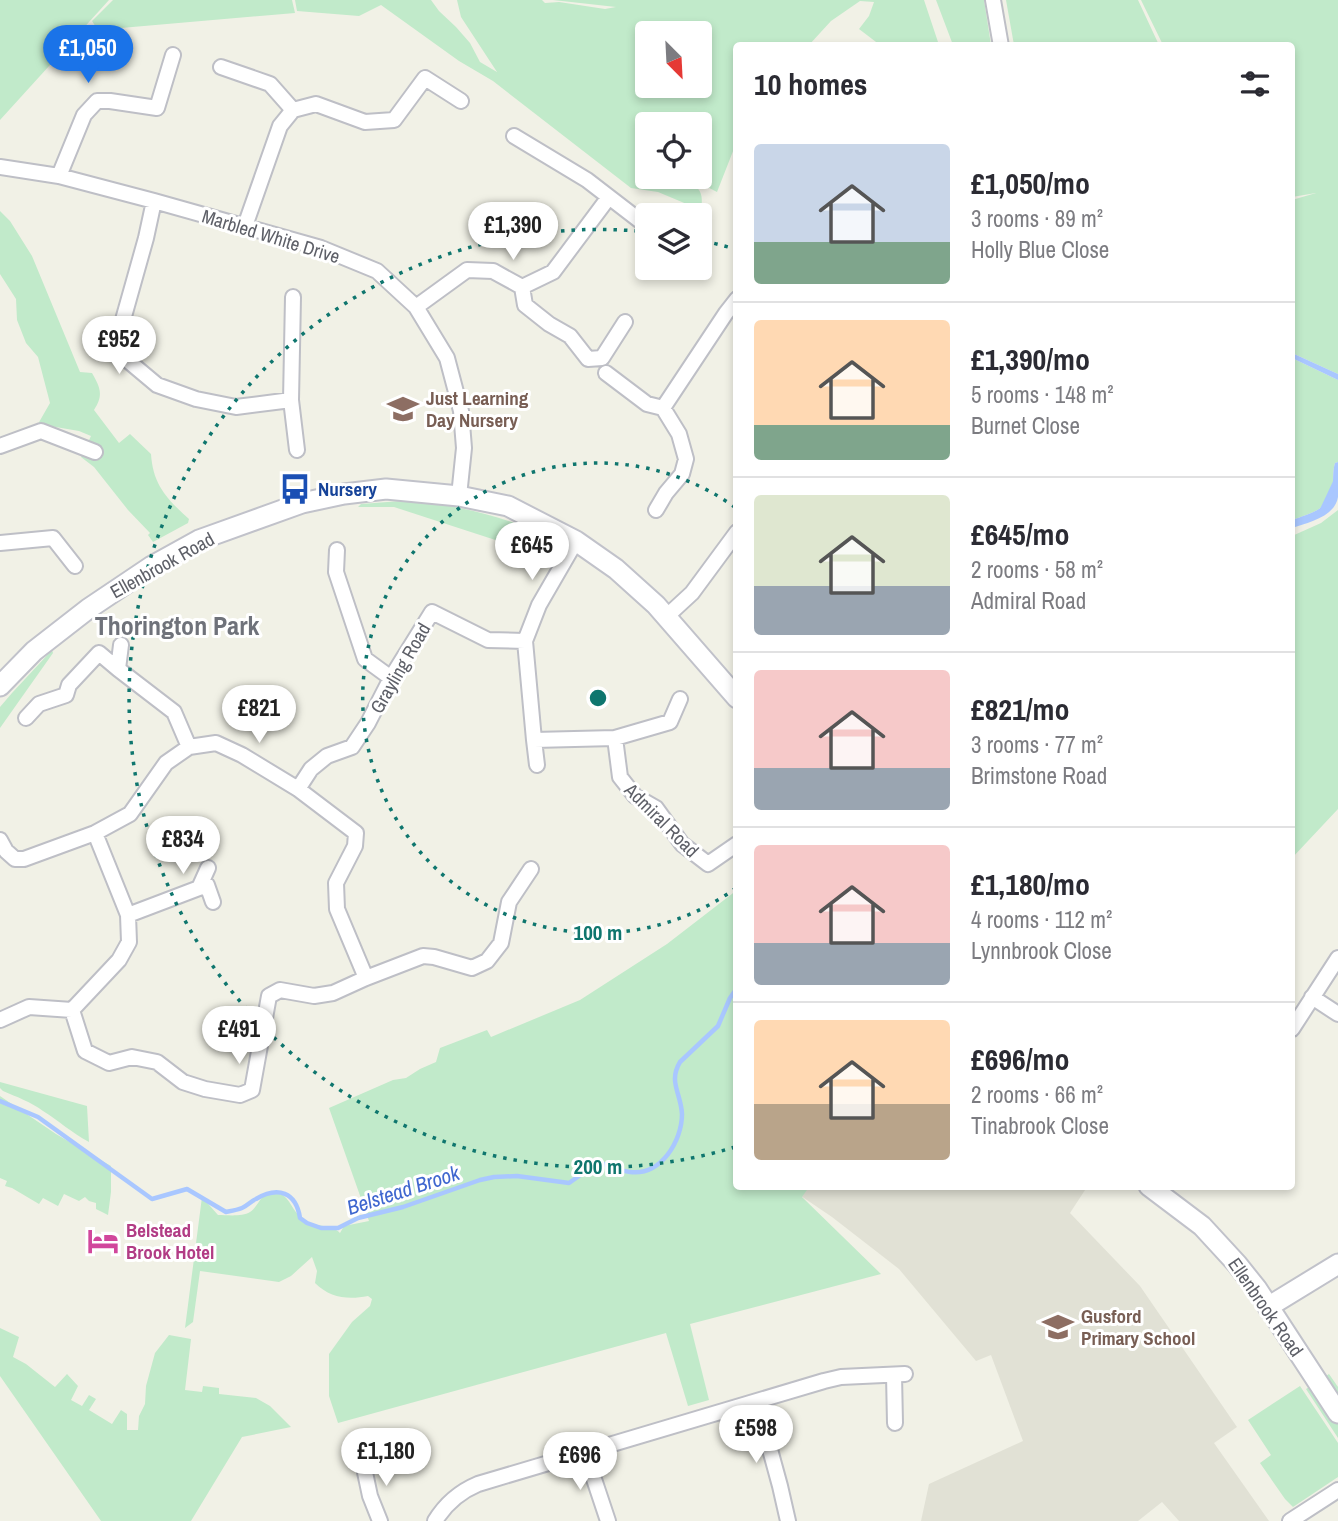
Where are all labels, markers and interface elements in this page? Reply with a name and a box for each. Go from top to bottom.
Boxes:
north arrow [635,21,712,98]
map controls [635,21,712,280]
pin: £1,050 [31,25,145,85]
text: £1,050 [59,32,117,63]
text: 10 homes [754,64,868,104]
icon: filters [1236,65,1274,103]
button: locate [635,112,712,189]
text: £1,050/mo [971,163,1090,203]
icon: home [810,172,894,256]
pin: £1,390 [456,202,570,262]
street label: Marbled White Drive [199,203,343,269]
button: layers [635,203,712,280]
text: 3 rooms · 89 m² [971,203,1103,234]
text: £1,390 [484,209,542,240]
text: Holly Blue Close [971,234,1109,265]
pin: £952 [78,316,160,376]
text: £952 [98,323,140,354]
text: £1,390/mo [971,339,1090,379]
icon: home [810,348,894,432]
text: 5 rooms · 148 m² [971,379,1114,410]
place label: Just Learning Day Nursery [426,385,529,433]
school or university icon: Just Learning Day Nursery [386,392,420,426]
text: Burnet Close [971,410,1080,441]
bus stop icon: Nursery [278,472,312,506]
place label: Nursery [318,476,377,502]
text: £645/mo [971,514,1069,554]
pin: £645 [491,522,573,582]
icon: home [810,523,894,607]
street label: Ellenbrook Road [105,526,219,604]
text: £645 [511,529,553,560]
text: 2 rooms · 58 m² [971,554,1103,585]
text: Admiral Road [971,585,1086,616]
district label: Thorington Park [95,608,259,643]
street label: Grayling Road [364,618,436,718]
pin: £821 [218,686,300,745]
centre of rings [586,686,610,710]
text: £821/mo [971,689,1069,729]
text: £821 [238,692,280,723]
icon: home [810,698,894,782]
text: 3 rooms · 77 m² [971,729,1103,760]
text: Brimstone Road [971,760,1107,791]
street label: Admiral Road [618,776,705,863]
pin: £834 [142,816,224,876]
text: £834 [162,823,204,854]
text: £1,180/mo [971,864,1090,904]
icon: home [810,873,894,957]
text: 4 rooms · 112 m² [971,904,1112,935]
text: 100 m [574,918,622,947]
text: Lynnbrook Close [971,935,1112,966]
pin: £491 [198,1006,280,1066]
text: £491 [218,1013,260,1044]
text: £696/mo [971,1039,1069,1079]
icon: home [810,1048,894,1132]
text: 2 rooms · 66 m² [971,1079,1103,1110]
text: Tinabrook Close [971,1110,1109,1141]
text: 200 m [574,1152,622,1181]
water label: Belstead Brook [343,1158,464,1222]
place label: Belstead Brook Hotel [126,1217,214,1265]
hotel icon: Belstead Brook Hotel [86,1224,120,1258]
street label: Ellenbrook Road [1222,1252,1310,1362]
place label: Gusford Primary School [1081,1303,1195,1351]
school or university icon: Gusford Primary School [1041,1310,1075,1344]
pin: £598 [715,1406,797,1465]
text: £598 [735,1412,777,1443]
pin: £1,180 [329,1428,443,1488]
pin: £696 [539,1432,621,1492]
text: £1,180 [357,1435,415,1466]
text: £696 [559,1439,601,1470]

